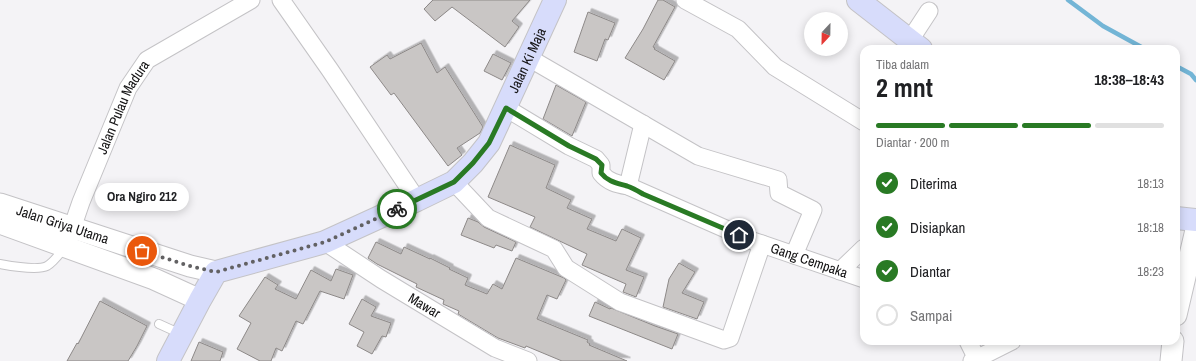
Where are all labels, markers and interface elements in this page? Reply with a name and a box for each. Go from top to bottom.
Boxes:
north arrow [804,12,848,56]
map controls [804,12,848,56]
street label: Jalan Ki Maja [504,24,550,96]
street label: Jalan Pulau Madura [93,56,154,157]
text: Tiba dalam [876,56,929,73]
text: 18:38–18:43 [1094,69,1164,90]
text: 2 mnt [876,70,933,105]
text: Diantar · 200 m [876,134,949,151]
icon: check [876,172,898,194]
text: Diterima [910,173,957,194]
text: 18:13 [1137,175,1164,192]
callout: Ora Ngiro 212 [95,183,189,211]
text: Ora Ngiro 212 [107,188,177,205]
courier [377,189,417,229]
icon: bike [386,198,408,220]
street label: Jalan Griya Utama [14,201,112,248]
icon: check [876,216,898,238]
text: Disiapkan [910,217,965,238]
pin [722,218,756,252]
text: 18:18 [1137,219,1164,236]
icon: home [728,224,750,246]
pin [125,234,159,268]
street label: Gang Cempaka [768,239,851,282]
icon: bag [131,240,153,262]
icon: check [876,260,898,282]
text: Diantar [910,261,950,282]
text: 18:23 [1137,263,1164,280]
street label: Mawar [405,289,444,322]
text: Sampai [910,305,952,326]

